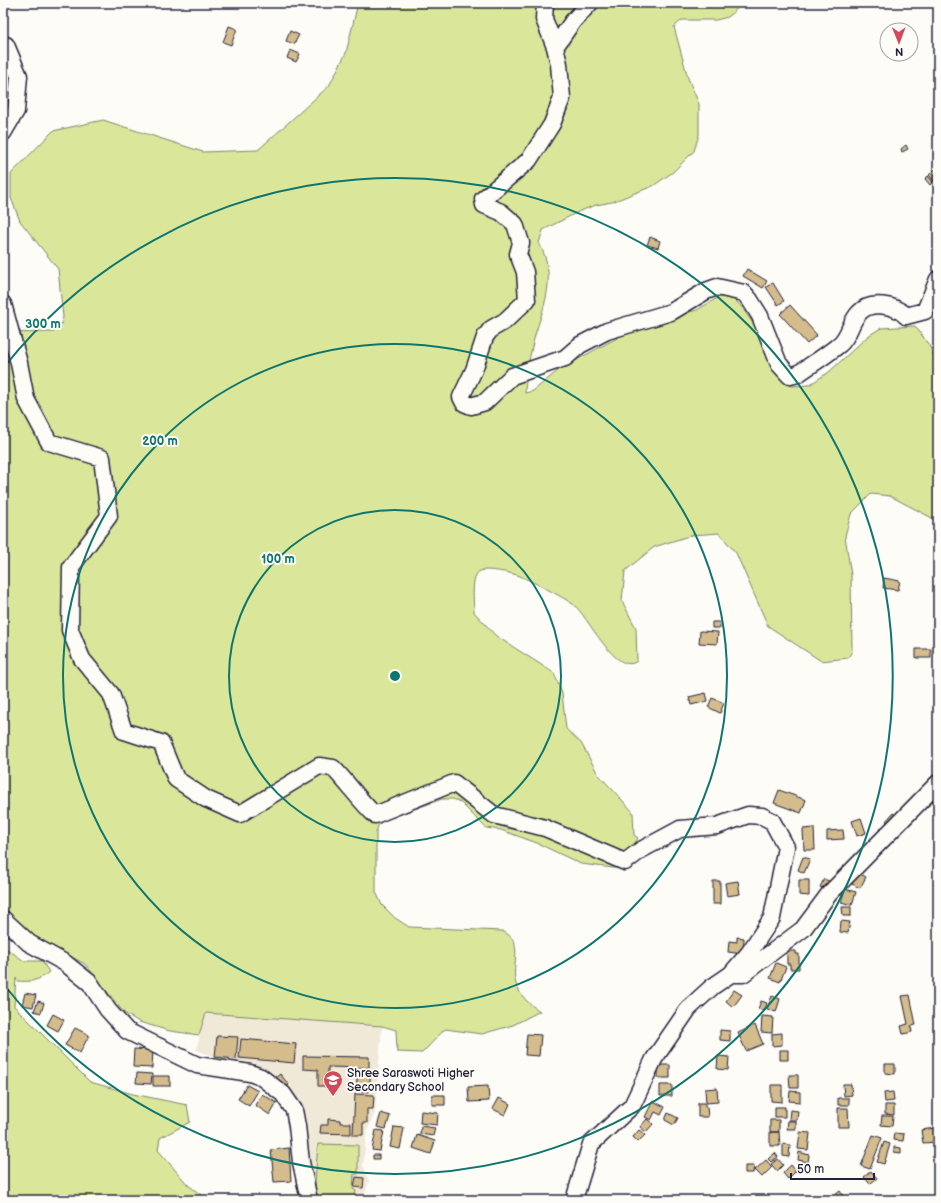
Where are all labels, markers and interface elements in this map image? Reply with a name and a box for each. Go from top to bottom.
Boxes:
north arrow [879,22,919,62]
text: N [895,45,903,58]
text: 300 m [25,317,61,332]
text: 200 m [142,434,178,449]
text: 100 m [261,552,295,567]
centre of rings [388,669,402,683]
place label: Shree Saraswoti Higher Secondary School [347,1066,475,1095]
school or university icon: Shree Saraswoti Higher Secondary School [322,1069,344,1097]
scale bar [791,1155,874,1181]
text: 50 m [797,1162,824,1177]

